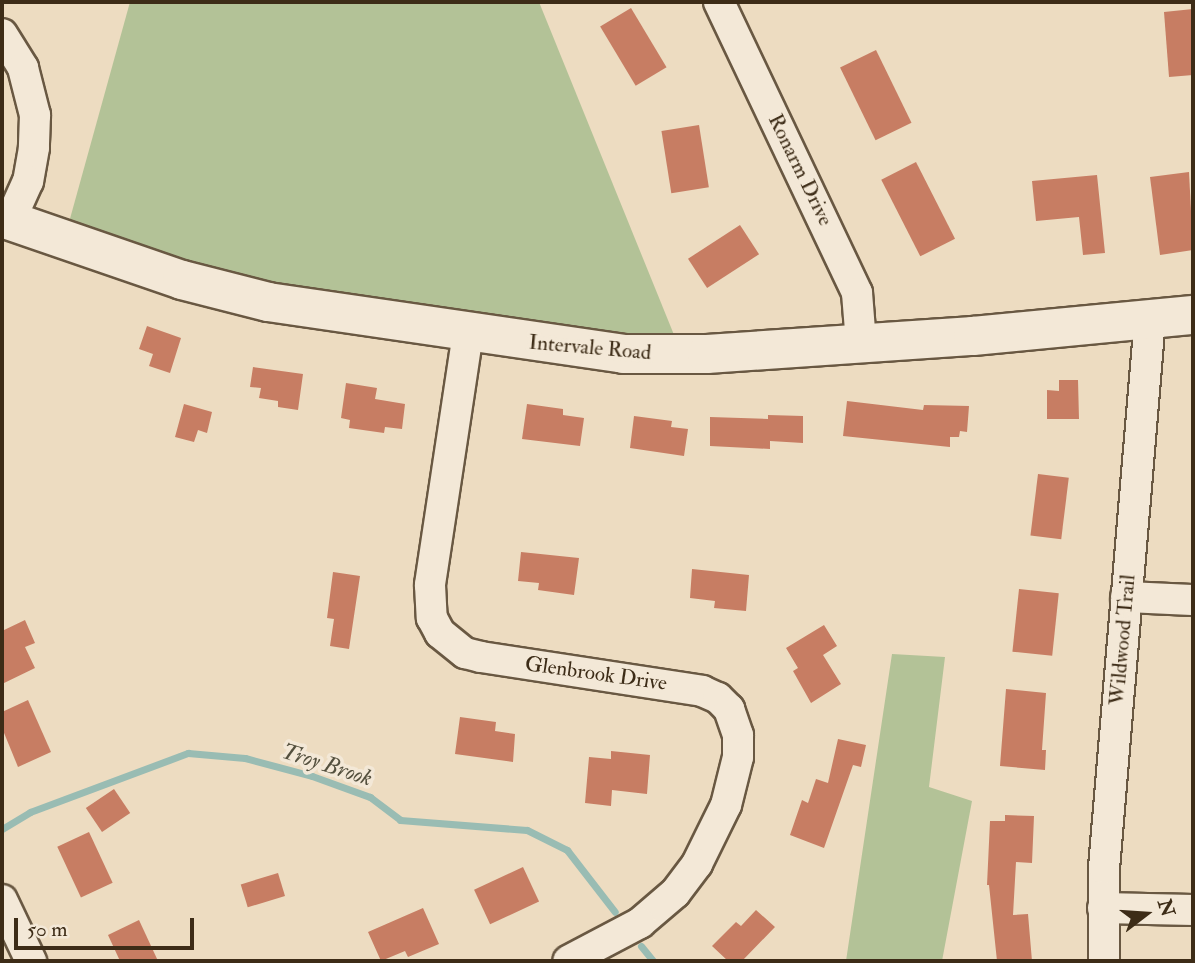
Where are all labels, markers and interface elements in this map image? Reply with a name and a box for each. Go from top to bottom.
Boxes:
street label: Ronarm Drive [762,110,838,230]
street label: Intervale Road [528,330,652,366]
street label: Wildwood Trail [1105,574,1141,706]
street label: Glenbrook Drive [523,652,669,696]
water label: Troy Brook [278,737,376,793]
north arrow [1111,879,1181,949]
text: N [1152,896,1180,919]
scale bar [18,904,198,948]
text: 50 m [27,916,68,943]

